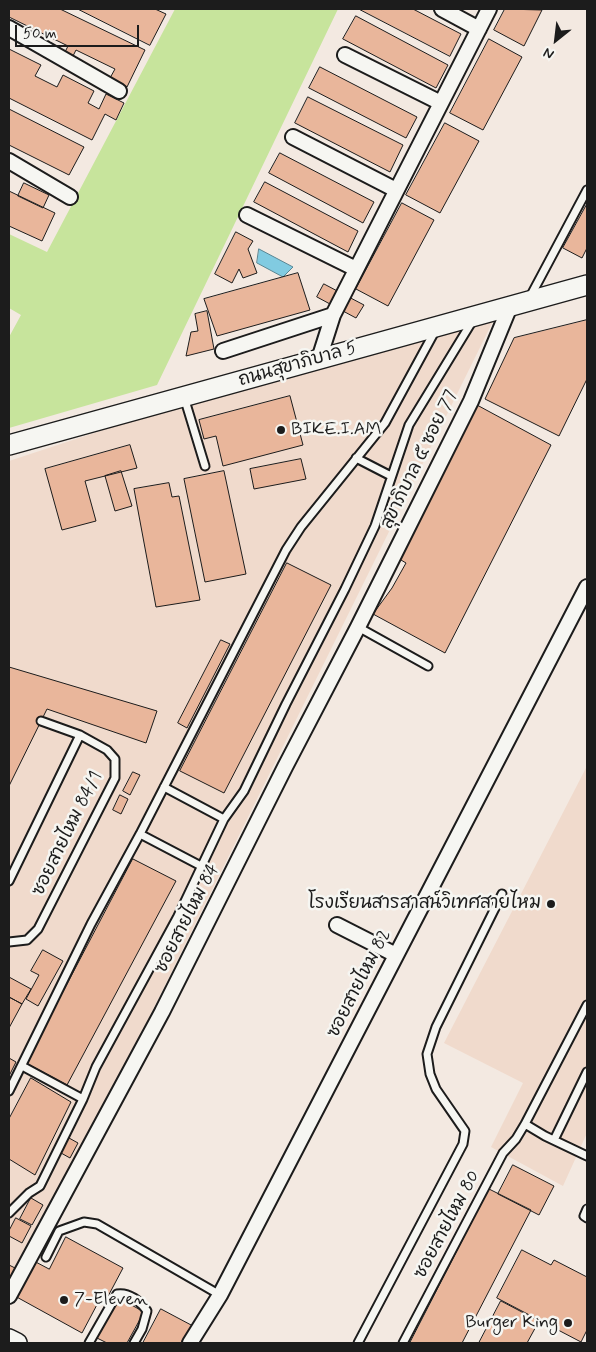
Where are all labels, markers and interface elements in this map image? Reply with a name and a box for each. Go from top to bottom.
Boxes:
scale bar [18,15,141,47]
north arrow [531,15,581,65]
text: 50 m [23,24,57,44]
text: N [540,43,557,63]
street label: ถนนสุขาภิบาล 5 [236,338,360,392]
street label: สุขาภิบาล ๕ ซอย 77 [377,387,463,533]
place label: BIKE.I.AM [291,419,381,441]
marker: BIKE.I.AM [275,424,287,436]
street label: ซอยสายไหม 84/1 [29,768,107,900]
street label: ซอยสายไหม 84 [151,861,225,977]
place label: โรงเรียนสารสาสน์วิเทศสายไหม [308,893,541,915]
marker: โรงเรียนสารสาสน์วิเทศสายไหม [545,898,557,910]
street label: ซอยสายไหม 82 [323,926,397,1042]
street label: ซอยสายไหม 80 [410,1167,486,1283]
place label: 7-Eleven [74,1289,148,1311]
marker: 7-Eleven [58,1294,70,1306]
place label: Burger King [465,1312,558,1334]
marker: Burger King [562,1317,574,1329]

